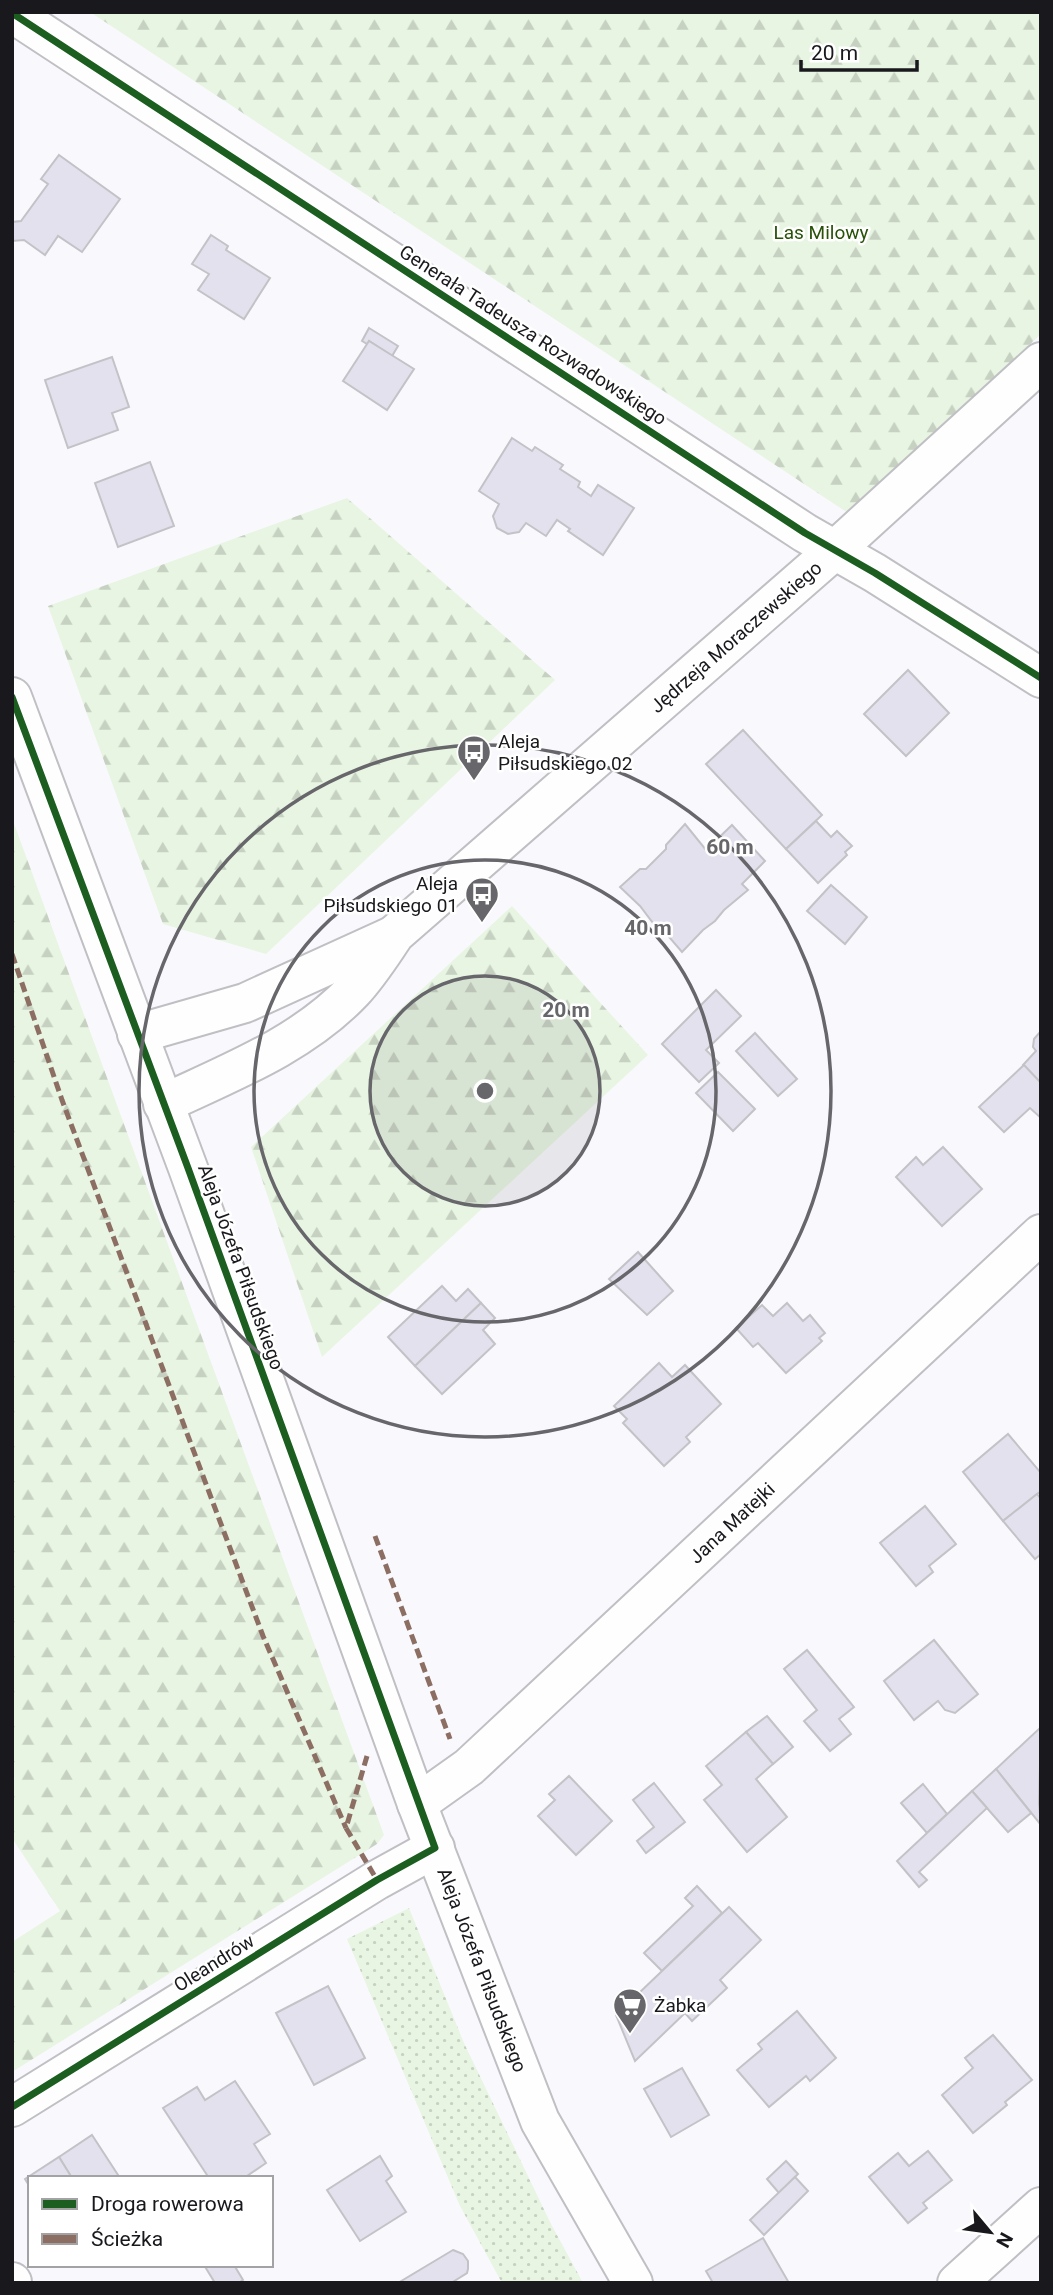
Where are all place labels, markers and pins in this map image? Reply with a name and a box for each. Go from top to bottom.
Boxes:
place label: Aleja Piłsudskiego 02 [498,730,632,775]
bus stop icon: Aleja Piłsudskiego 02 [455,733,493,782]
place label: Aleja Piłsudskiego 01 [324,872,458,917]
bus stop icon: Aleja Piłsudskiego 01 [463,875,501,924]
centre of rings [473,1079,497,1103]
supermarket icon: Żabka [611,1986,649,2035]
place label: Żabka [654,1994,706,2017]

